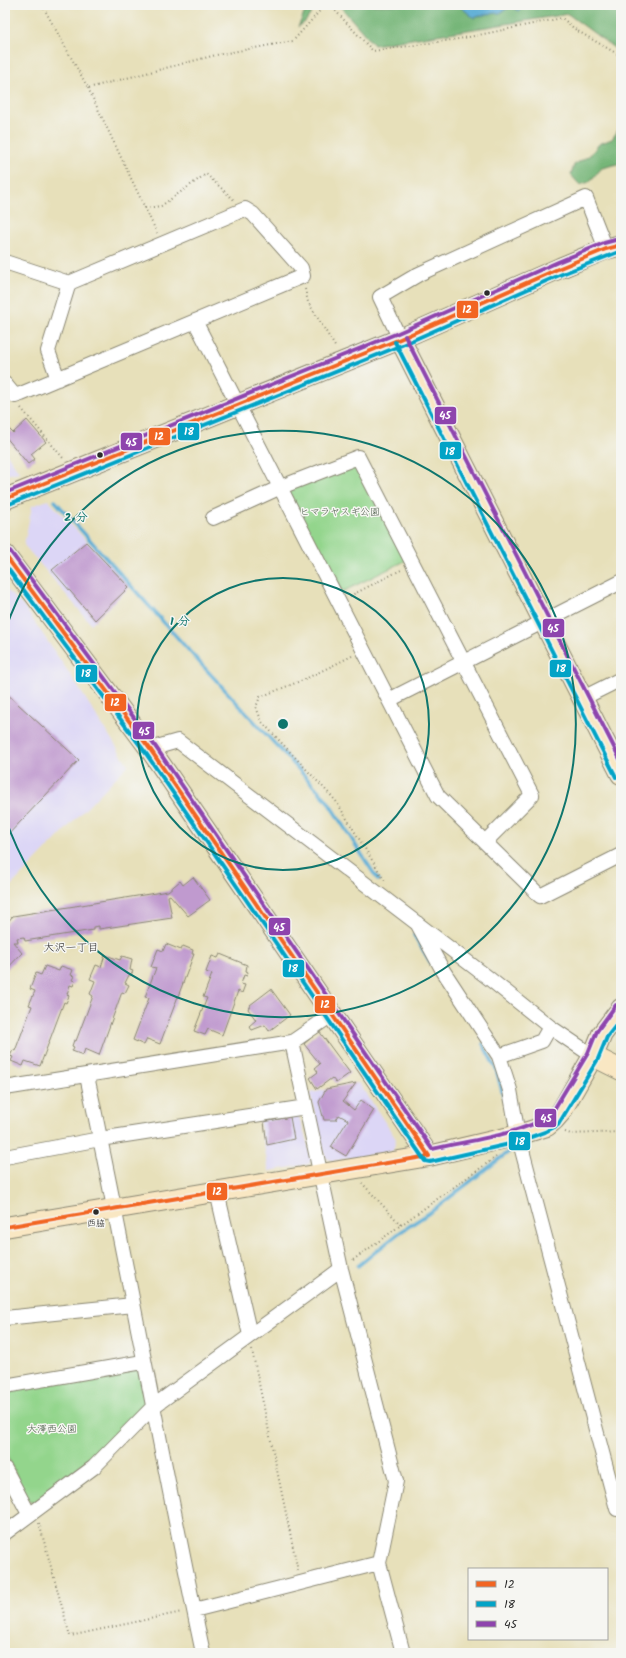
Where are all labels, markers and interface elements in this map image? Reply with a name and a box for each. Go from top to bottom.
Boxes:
unlabelled marker [482,288,492,298]
line badge: 12 [456,300,479,319]
text: 12 [462,301,472,319]
line badge: 45 [434,406,457,425]
text: 45 [439,407,452,425]
line badge: 18 [177,422,200,441]
text: 18 [184,423,194,441]
line badge: 12 [148,427,171,446]
text: 12 [154,428,164,446]
line badge: 45 [120,432,143,451]
text: 45 [125,434,138,452]
line badge: 18 [439,441,462,460]
text: 18 [445,443,455,461]
unlabelled marker [95,450,105,460]
park label: ヒマラヤスギ公園 [300,504,380,520]
text: 2 分 [64,508,88,527]
text: 1 分 [170,612,190,631]
line badge: 45 [542,618,565,638]
text: 45 [547,620,560,638]
line badge: 18 [549,659,572,678]
text: 18 [556,660,566,678]
line badge: 18 [75,664,98,683]
text: 18 [81,665,91,683]
line badge: 12 [104,693,127,712]
text: 12 [110,694,120,712]
centre of rings [276,717,290,731]
line badge: 45 [132,721,155,740]
text: 45 [138,723,151,741]
line badge: 45 [268,917,291,936]
text: 45 [273,919,286,937]
district label: 大沢一丁目 [44,939,99,957]
line badge: 18 [282,959,305,978]
text: 18 [288,960,298,978]
line badge: 12 [314,995,336,1014]
text: 12 [320,996,330,1014]
line badge: 45 [534,1108,557,1128]
text: 45 [540,1110,553,1128]
line badge: 18 [508,1131,531,1151]
text: 18 [515,1133,525,1151]
line badge: 12 [206,1182,228,1201]
text: 12 [212,1183,222,1201]
marker: 西脇 [91,1207,101,1217]
place label: 西脇 [87,1216,105,1231]
park label: 大澤西公園 [27,1421,77,1437]
legend [468,1568,608,1640]
text: 12 [504,1575,515,1594]
text: 18 [504,1595,516,1614]
text: 45 [504,1615,519,1634]

